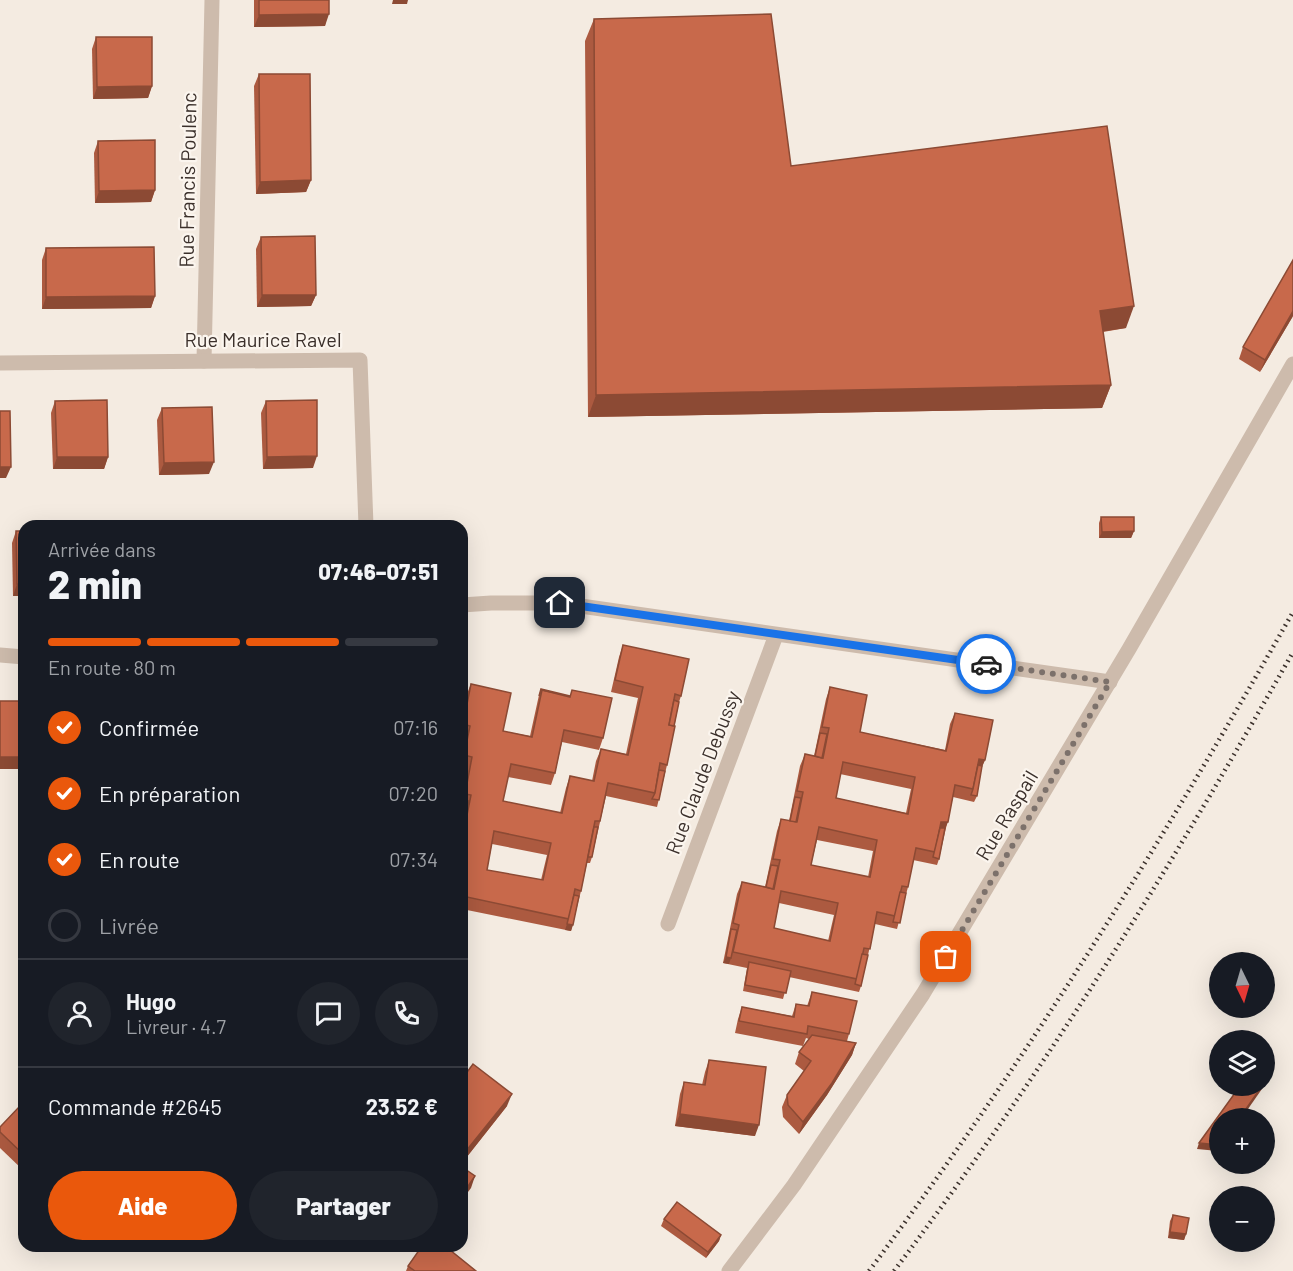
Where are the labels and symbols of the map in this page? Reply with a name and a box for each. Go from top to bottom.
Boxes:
street label: Rue Francis Poulenc [173,92,201,268]
street label: Rue Maurice Ravel [185,327,342,351]
pin [534,577,585,628]
courier [956,634,1016,694]
street label: Rue Claude Debussy [660,687,744,857]
street label: Rue Raspail [970,766,1042,864]
pin [920,931,971,982]
north arrow [1209,952,1275,1018]

